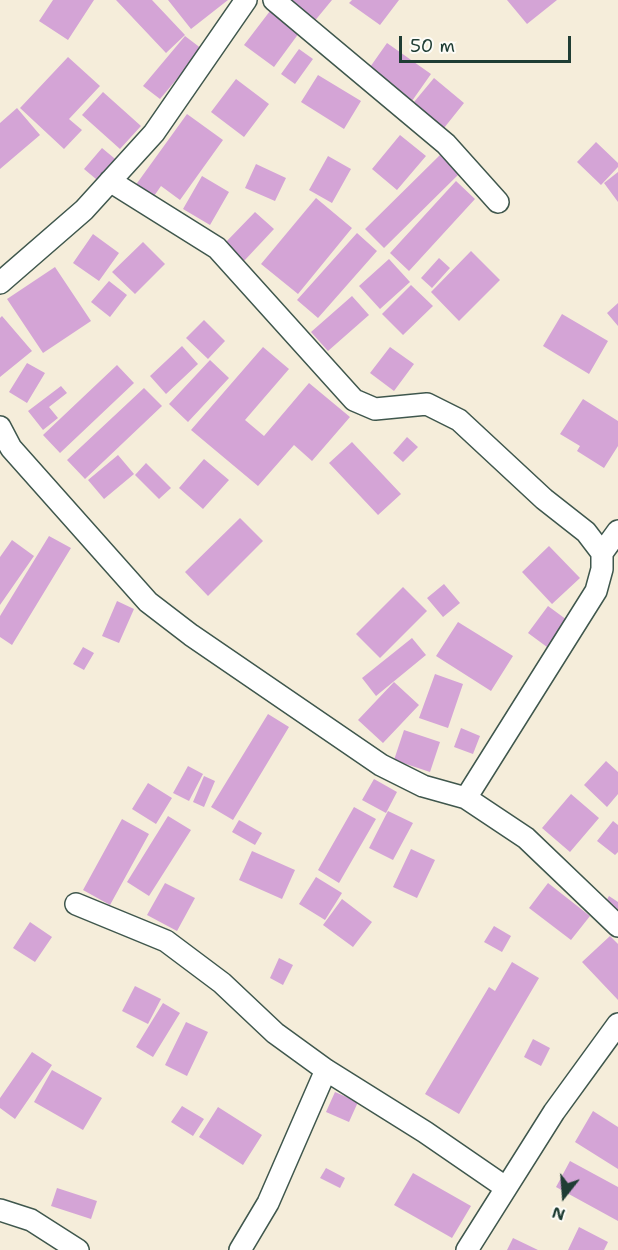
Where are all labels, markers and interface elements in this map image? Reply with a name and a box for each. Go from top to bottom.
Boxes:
scale bar [402,24,574,62]
text: 50 m [410,34,455,58]
north arrow [534,1166,594,1226]
text: N [549,1202,568,1226]

